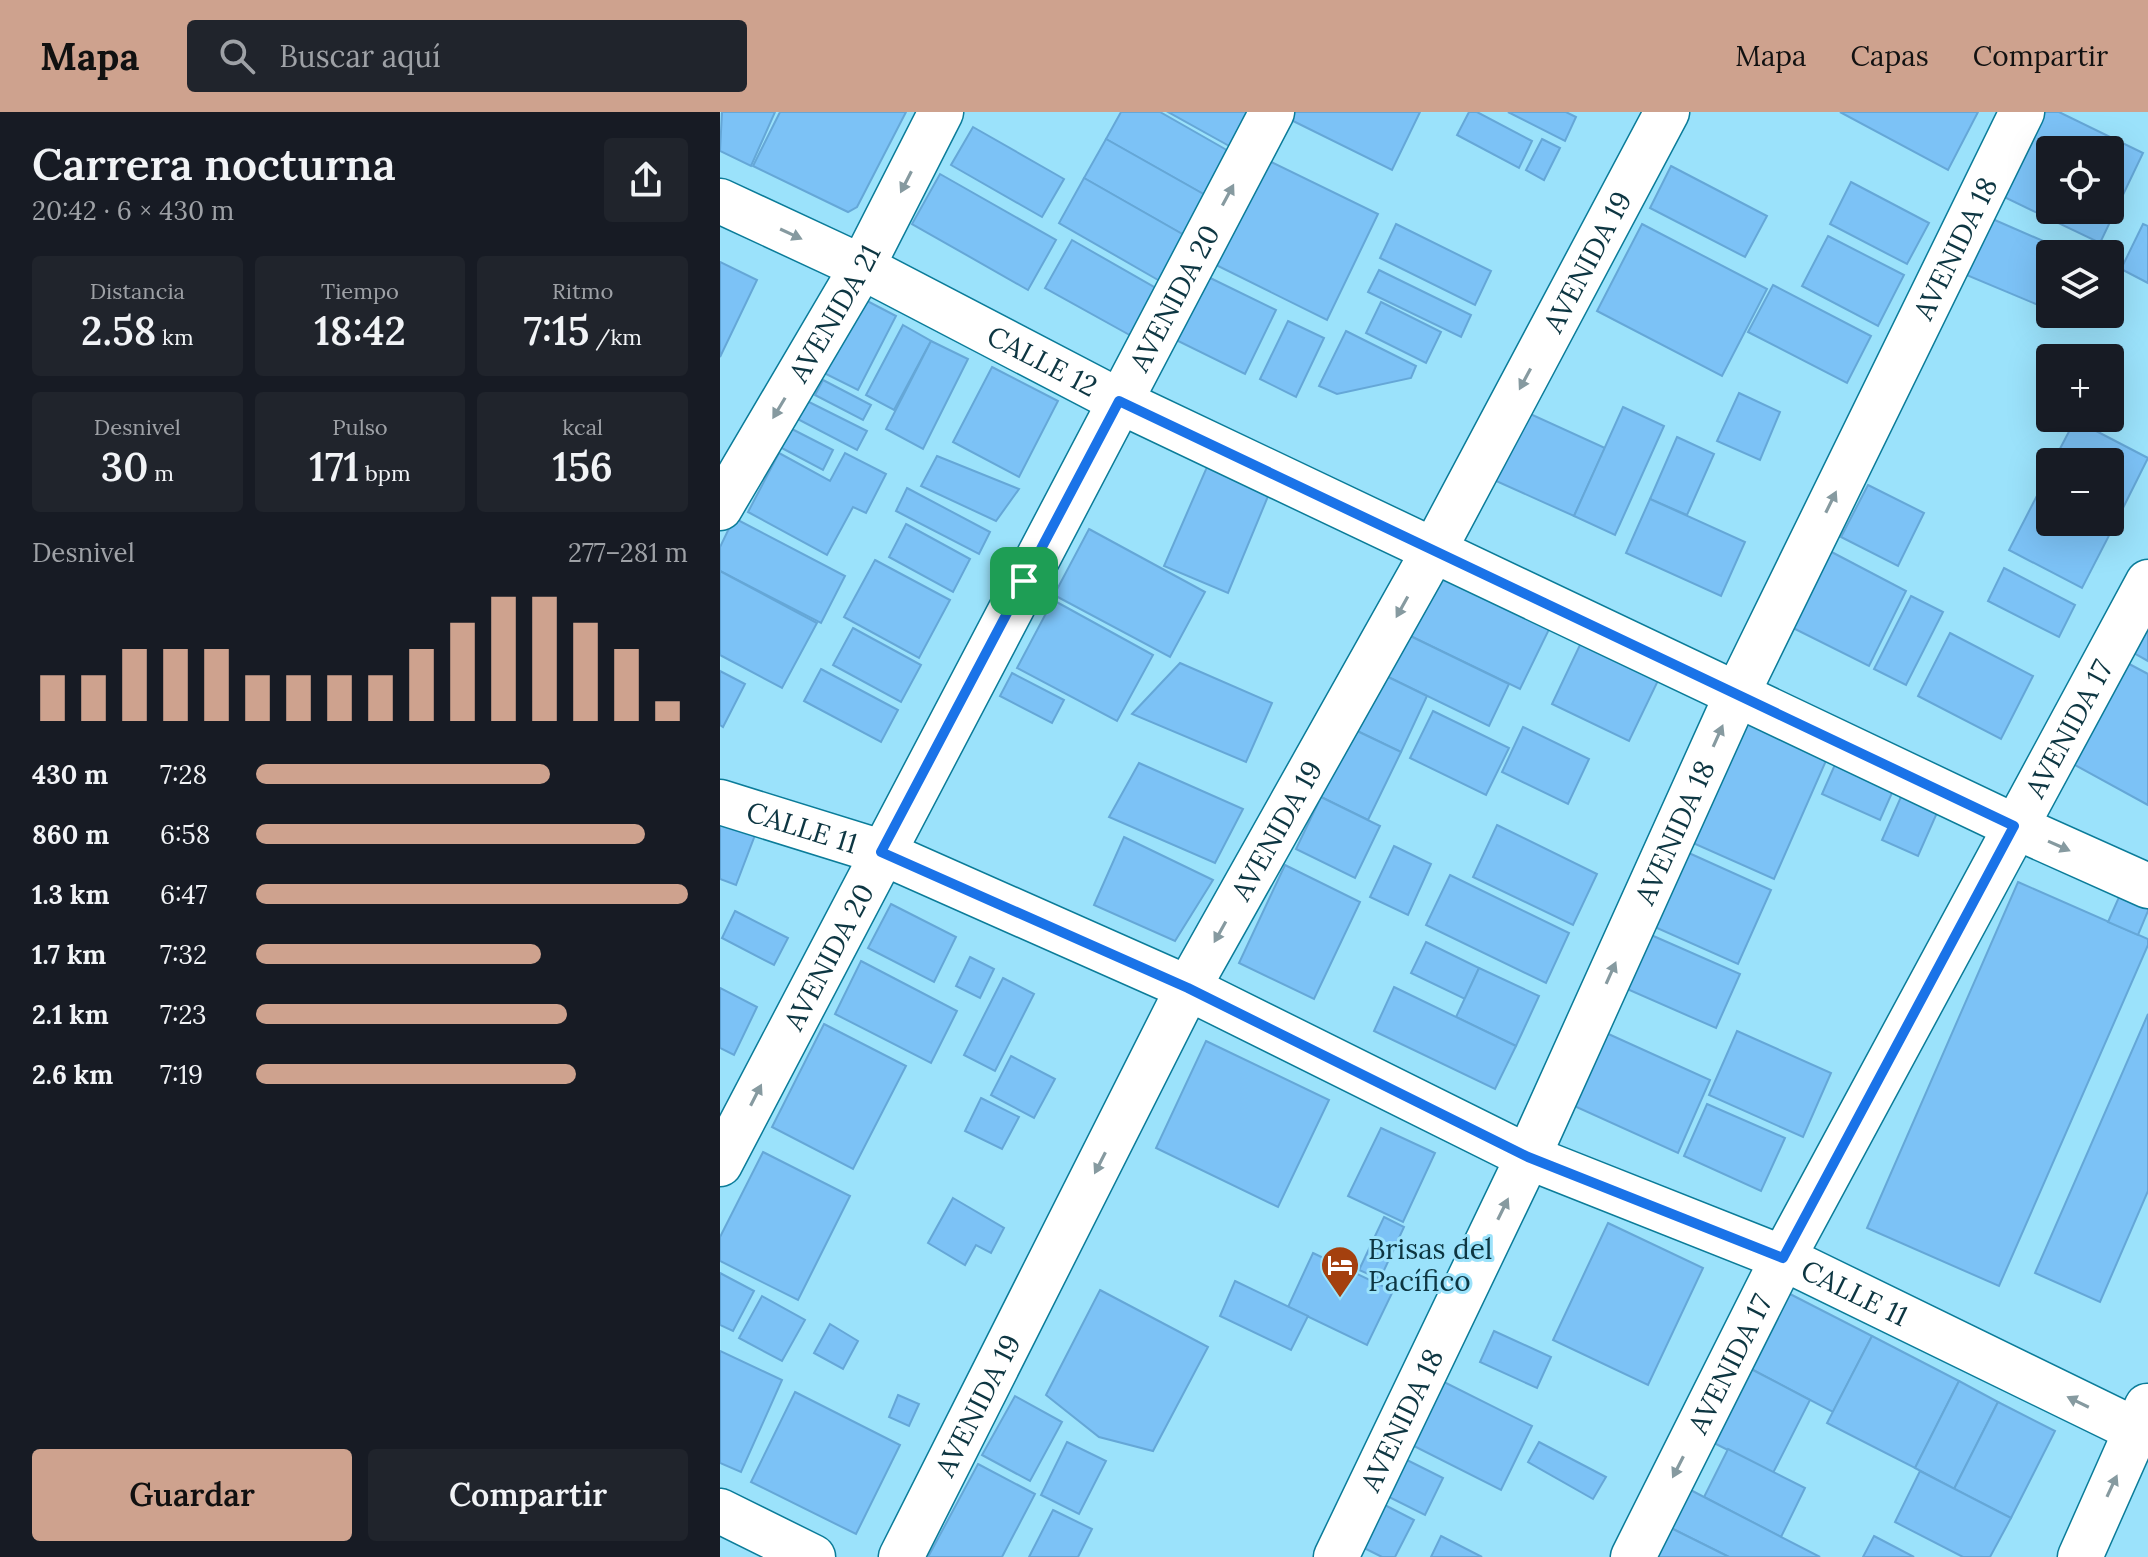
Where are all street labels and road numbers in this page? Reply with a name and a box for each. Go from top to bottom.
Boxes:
street label: AVENIDA 18 [1905,171,2005,326]
street label: AVENIDA 19 [1535,185,1639,339]
street label: AVENIDA 20 [1121,218,1228,378]
street label: AVENIDA 21 [780,238,888,389]
street label: CALLE 12 [981,318,1104,405]
street label: AVENIDA 17 [2017,654,2121,805]
street label: AVENIDA 19 [1222,754,1330,908]
street label: AVENIDA 18 [1626,755,1723,911]
street label: CALLE 11 [742,793,862,862]
street label: AVENIDA 20 [775,877,882,1037]
street label: CALLE 11 [1795,1252,1914,1334]
street label: AVENIDA 17 [1679,1288,1780,1441]
street label: AVENIDA 19 [926,1328,1028,1483]
street label: AVENIDA 18 [1352,1343,1451,1498]

